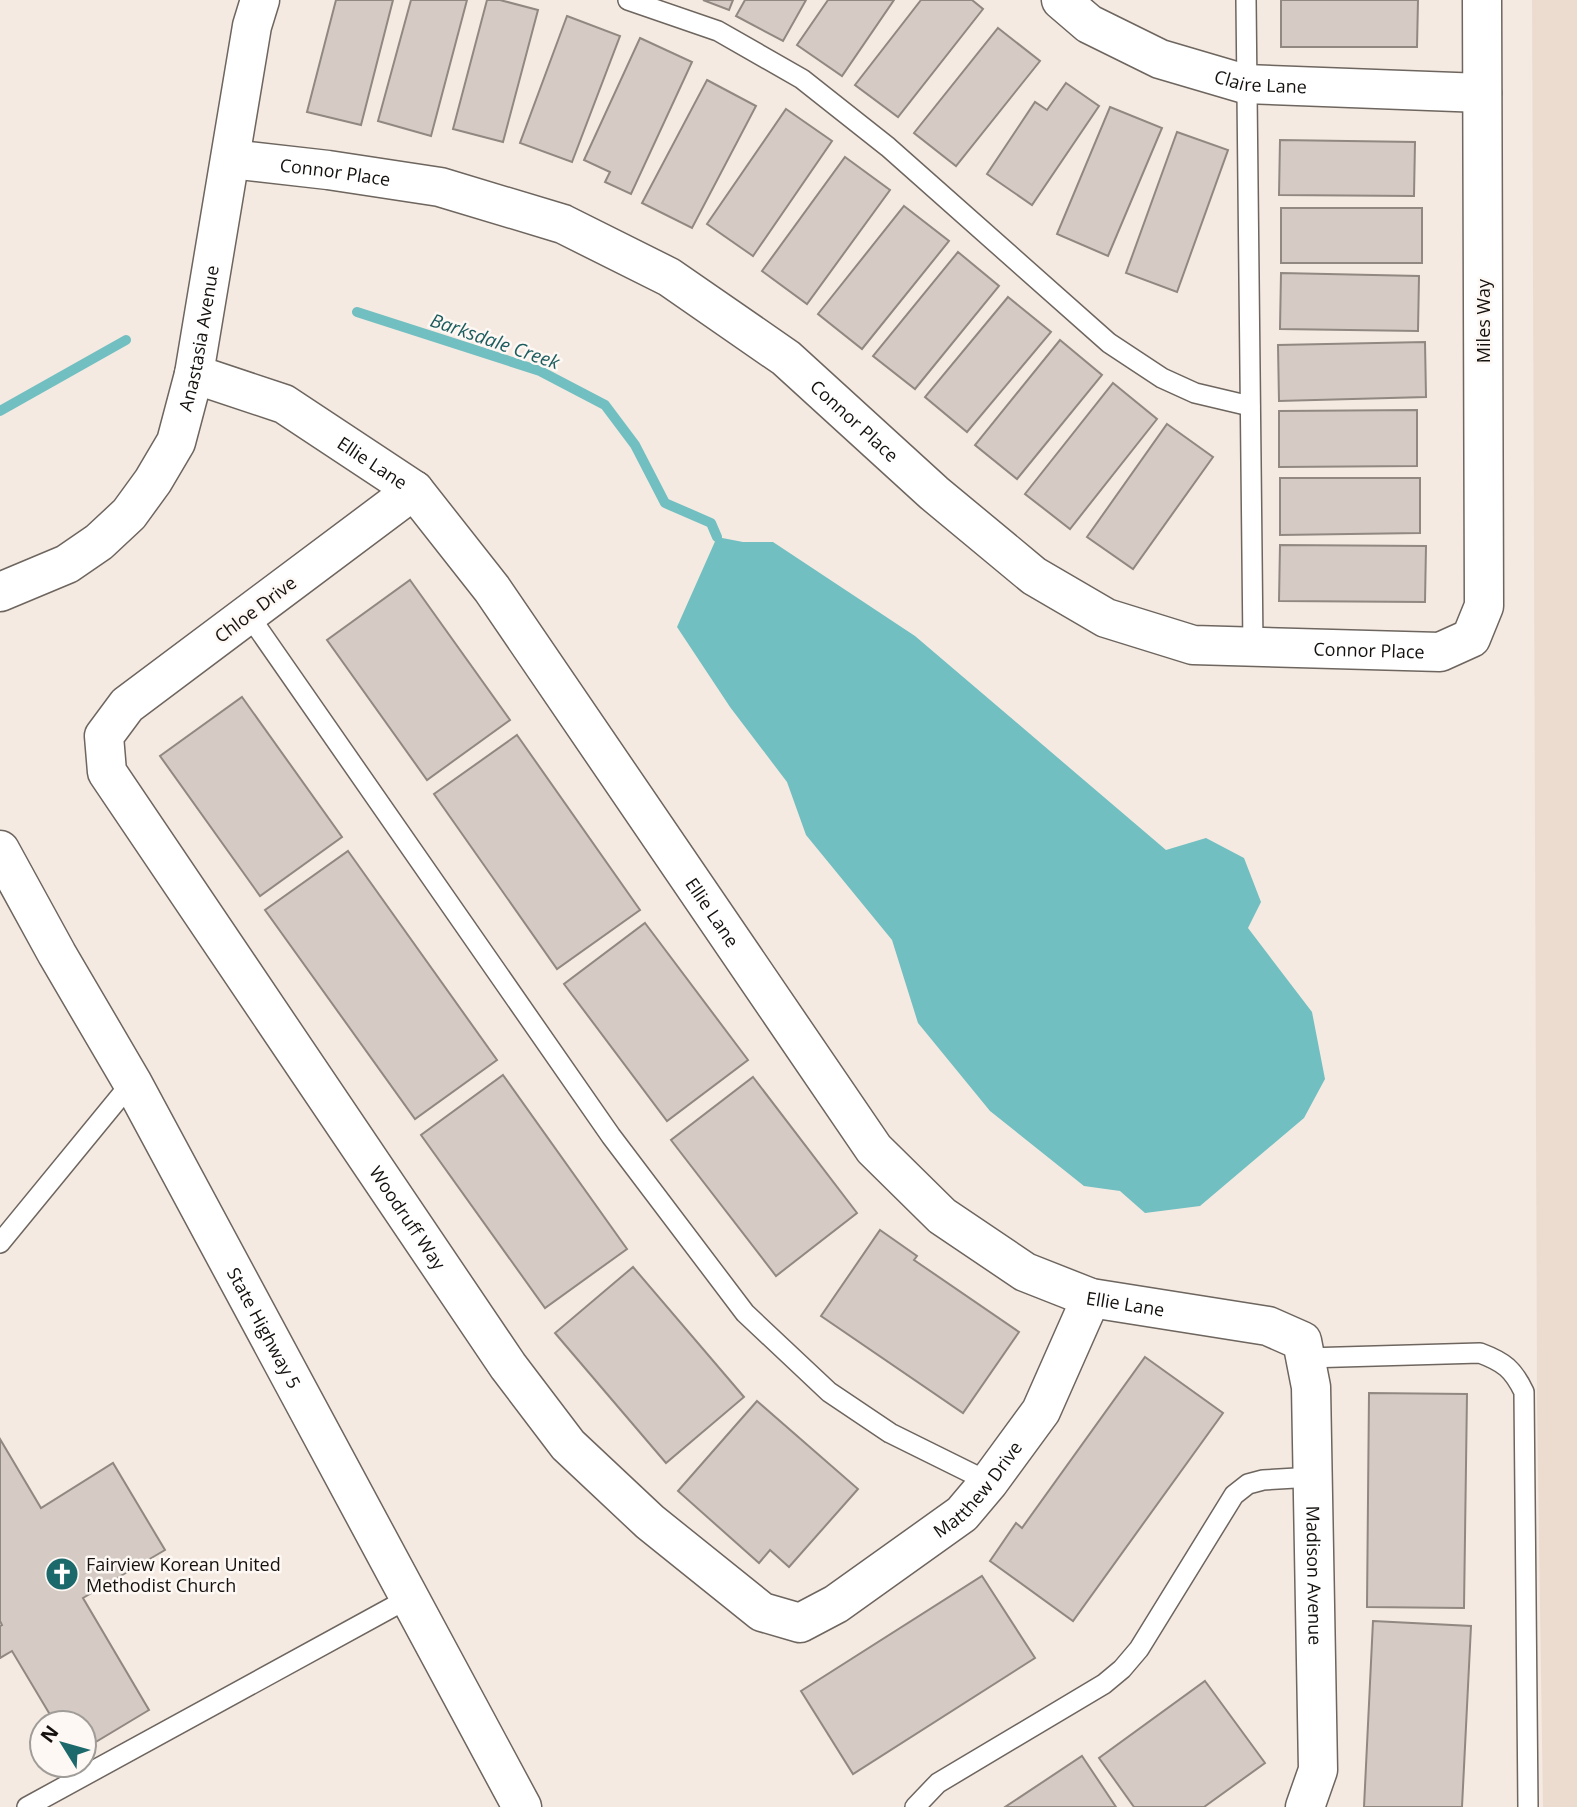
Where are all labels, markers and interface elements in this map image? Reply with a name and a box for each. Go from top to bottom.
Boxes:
street label: Claire Lane [1212,64,1307,98]
street label: Connor Place [279,153,392,191]
street label: Anastasia Avenue [173,263,224,414]
street label: Miles Way [1471,278,1495,363]
water label: Barksdale Creek [427,307,564,375]
street label: Connor Place [805,374,904,467]
street label: Ellie Lane [333,431,412,494]
street label: Chloe Drive [209,570,301,648]
street label: Connor Place [1313,636,1425,664]
street label: Ellie Lane [680,873,745,952]
street label: Woodruff Way [364,1161,452,1275]
street label: State Highway 5 [222,1263,307,1393]
street label: Ellie Lane [1084,1285,1166,1321]
street label: Matthew Drive [928,1436,1027,1543]
street label: Madison Avenue [1301,1506,1328,1646]
place label: Fairview Korean United Methodist Church [86,1552,281,1597]
church icon: Fairview Korean United Methodist Church [43,1555,81,1593]
north arrow [28,1709,98,1779]
text: N [34,1720,64,1748]

